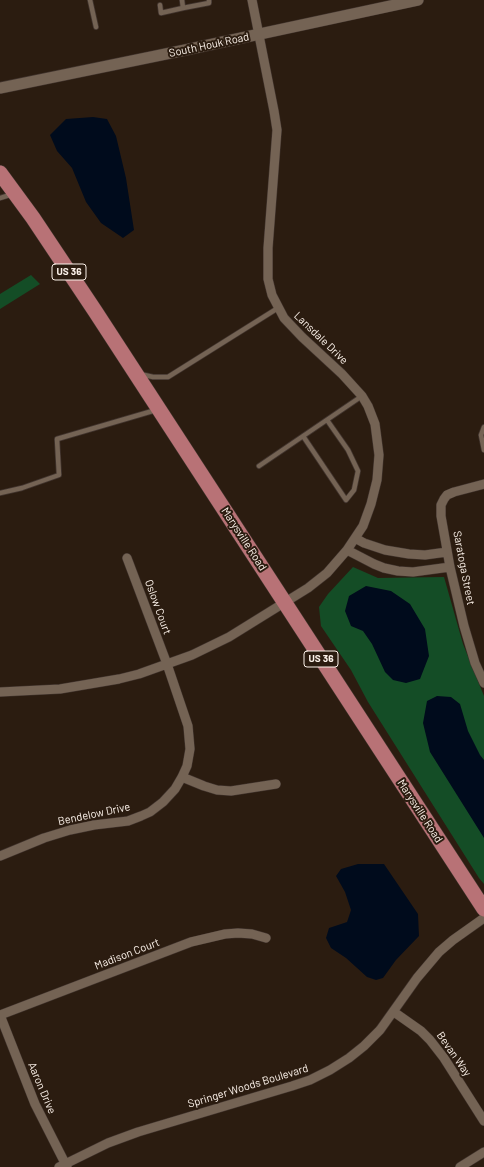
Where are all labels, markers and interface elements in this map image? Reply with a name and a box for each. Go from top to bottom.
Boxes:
street label: South Houk Road [168,30,250,60]
road number: US 36 [52,264,86,280]
street label: Lansdale Drive [291,309,351,367]
street label: Marysville Road [219,505,269,573]
street label: Saratoga Street [450,530,478,606]
street label: Oslow Court [142,578,174,636]
road number: US 36 [304,651,338,667]
street label: Marysville Road [395,777,445,845]
street label: Bendelow Drive [57,800,131,828]
street label: Madison Court [93,936,161,972]
street label: Bevan Way [434,1029,474,1079]
street label: Aaron Drive [25,1060,59,1116]
street label: Springer Woods Boulevard [186,1061,310,1111]

